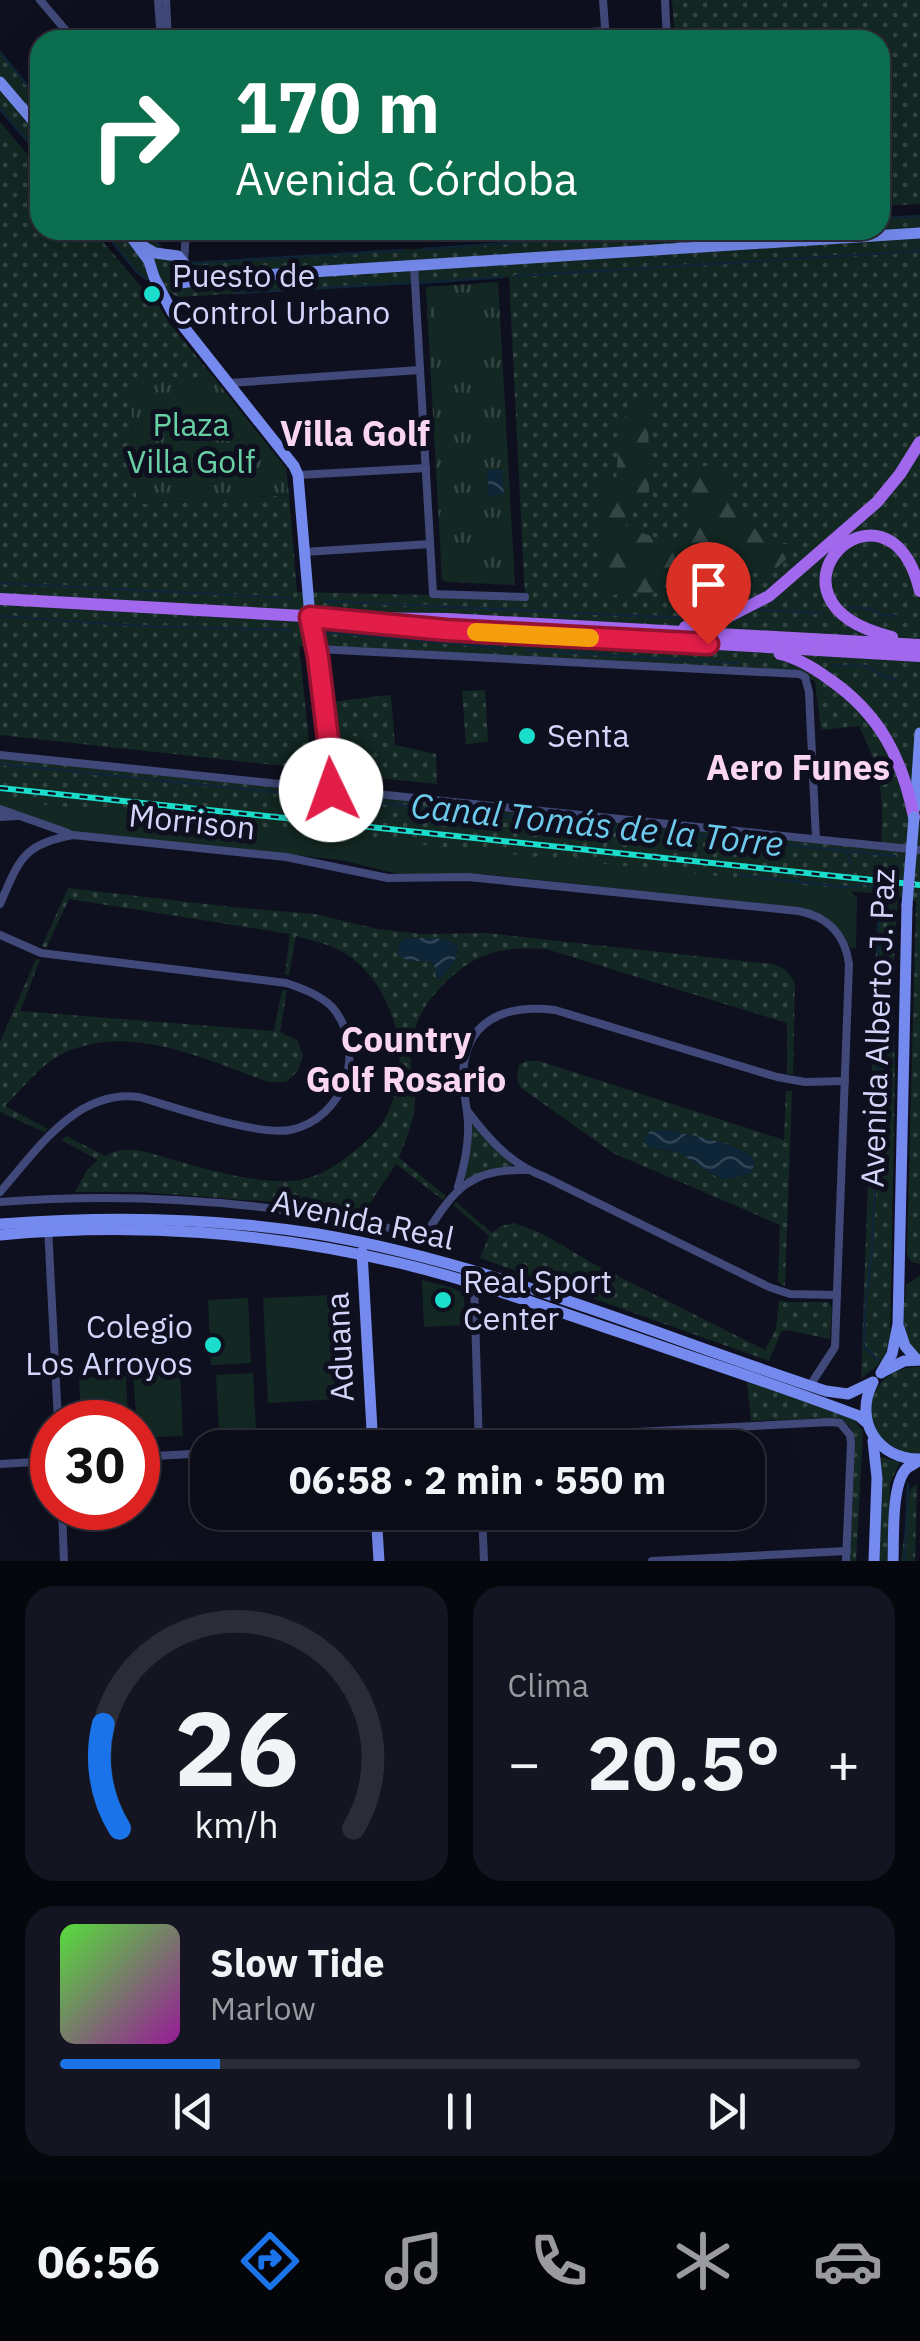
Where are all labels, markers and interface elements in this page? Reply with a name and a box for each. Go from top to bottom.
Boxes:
text: 170 m [235,61,440,152]
icon: right [70,70,200,200]
text: Avenida Córdoba [235,149,578,207]
place label: Puesto de Control Urbano [172,254,390,333]
marker: Puesto de Control Urbano [141,283,163,305]
park label: Plaza Villa Golf [127,403,255,482]
district label: Villa Golf [280,410,430,456]
pin [666,542,751,645]
icon: arrive [681,557,736,612]
place label: Senta [547,714,630,756]
marker: Senta [516,725,538,747]
position arrow [279,738,383,842]
district label: Aero Funes [706,744,890,790]
water label: Canal Tomás de la Torre [409,782,786,866]
street label: Morrison [127,793,257,849]
street label: Avenida Alberto J. Paz [850,868,904,1188]
district label: Country Golf Rosario [306,1016,506,1102]
street label: Avenida Real [268,1179,458,1259]
place label: Real Sport Center [463,1260,612,1339]
marker: Real Sport Center [432,1289,454,1311]
street label: Aduana [315,1291,363,1403]
place label: Colegio Los Arroyos [25,1305,193,1384]
marker: Colegio Los Arroyos [202,1334,224,1356]
speed limit sign: 30 [30,1400,160,1530]
text: 06:58 · 2 min · 550 m [289,1455,666,1504]
text: Clima [508,1664,589,1706]
text: 26 [174,1679,299,1815]
text: 20.5° [587,1713,781,1811]
text: − [508,1727,541,1798]
text: + [827,1727,860,1798]
text: km/h [194,1801,278,1848]
text: Slow Tide [210,1938,385,1987]
text: Marlow [210,1987,316,2029]
icon: previous [166,2084,221,2139]
icon: pause [432,2084,487,2139]
icon: next [699,2084,754,2139]
icon: directions [235,2226,305,2296]
icon: music [379,2226,449,2296]
icon: phone [524,2226,594,2296]
icon: climate [668,2226,738,2296]
icon: car [813,2226,883,2296]
text: 06:56 [37,2232,160,2290]

